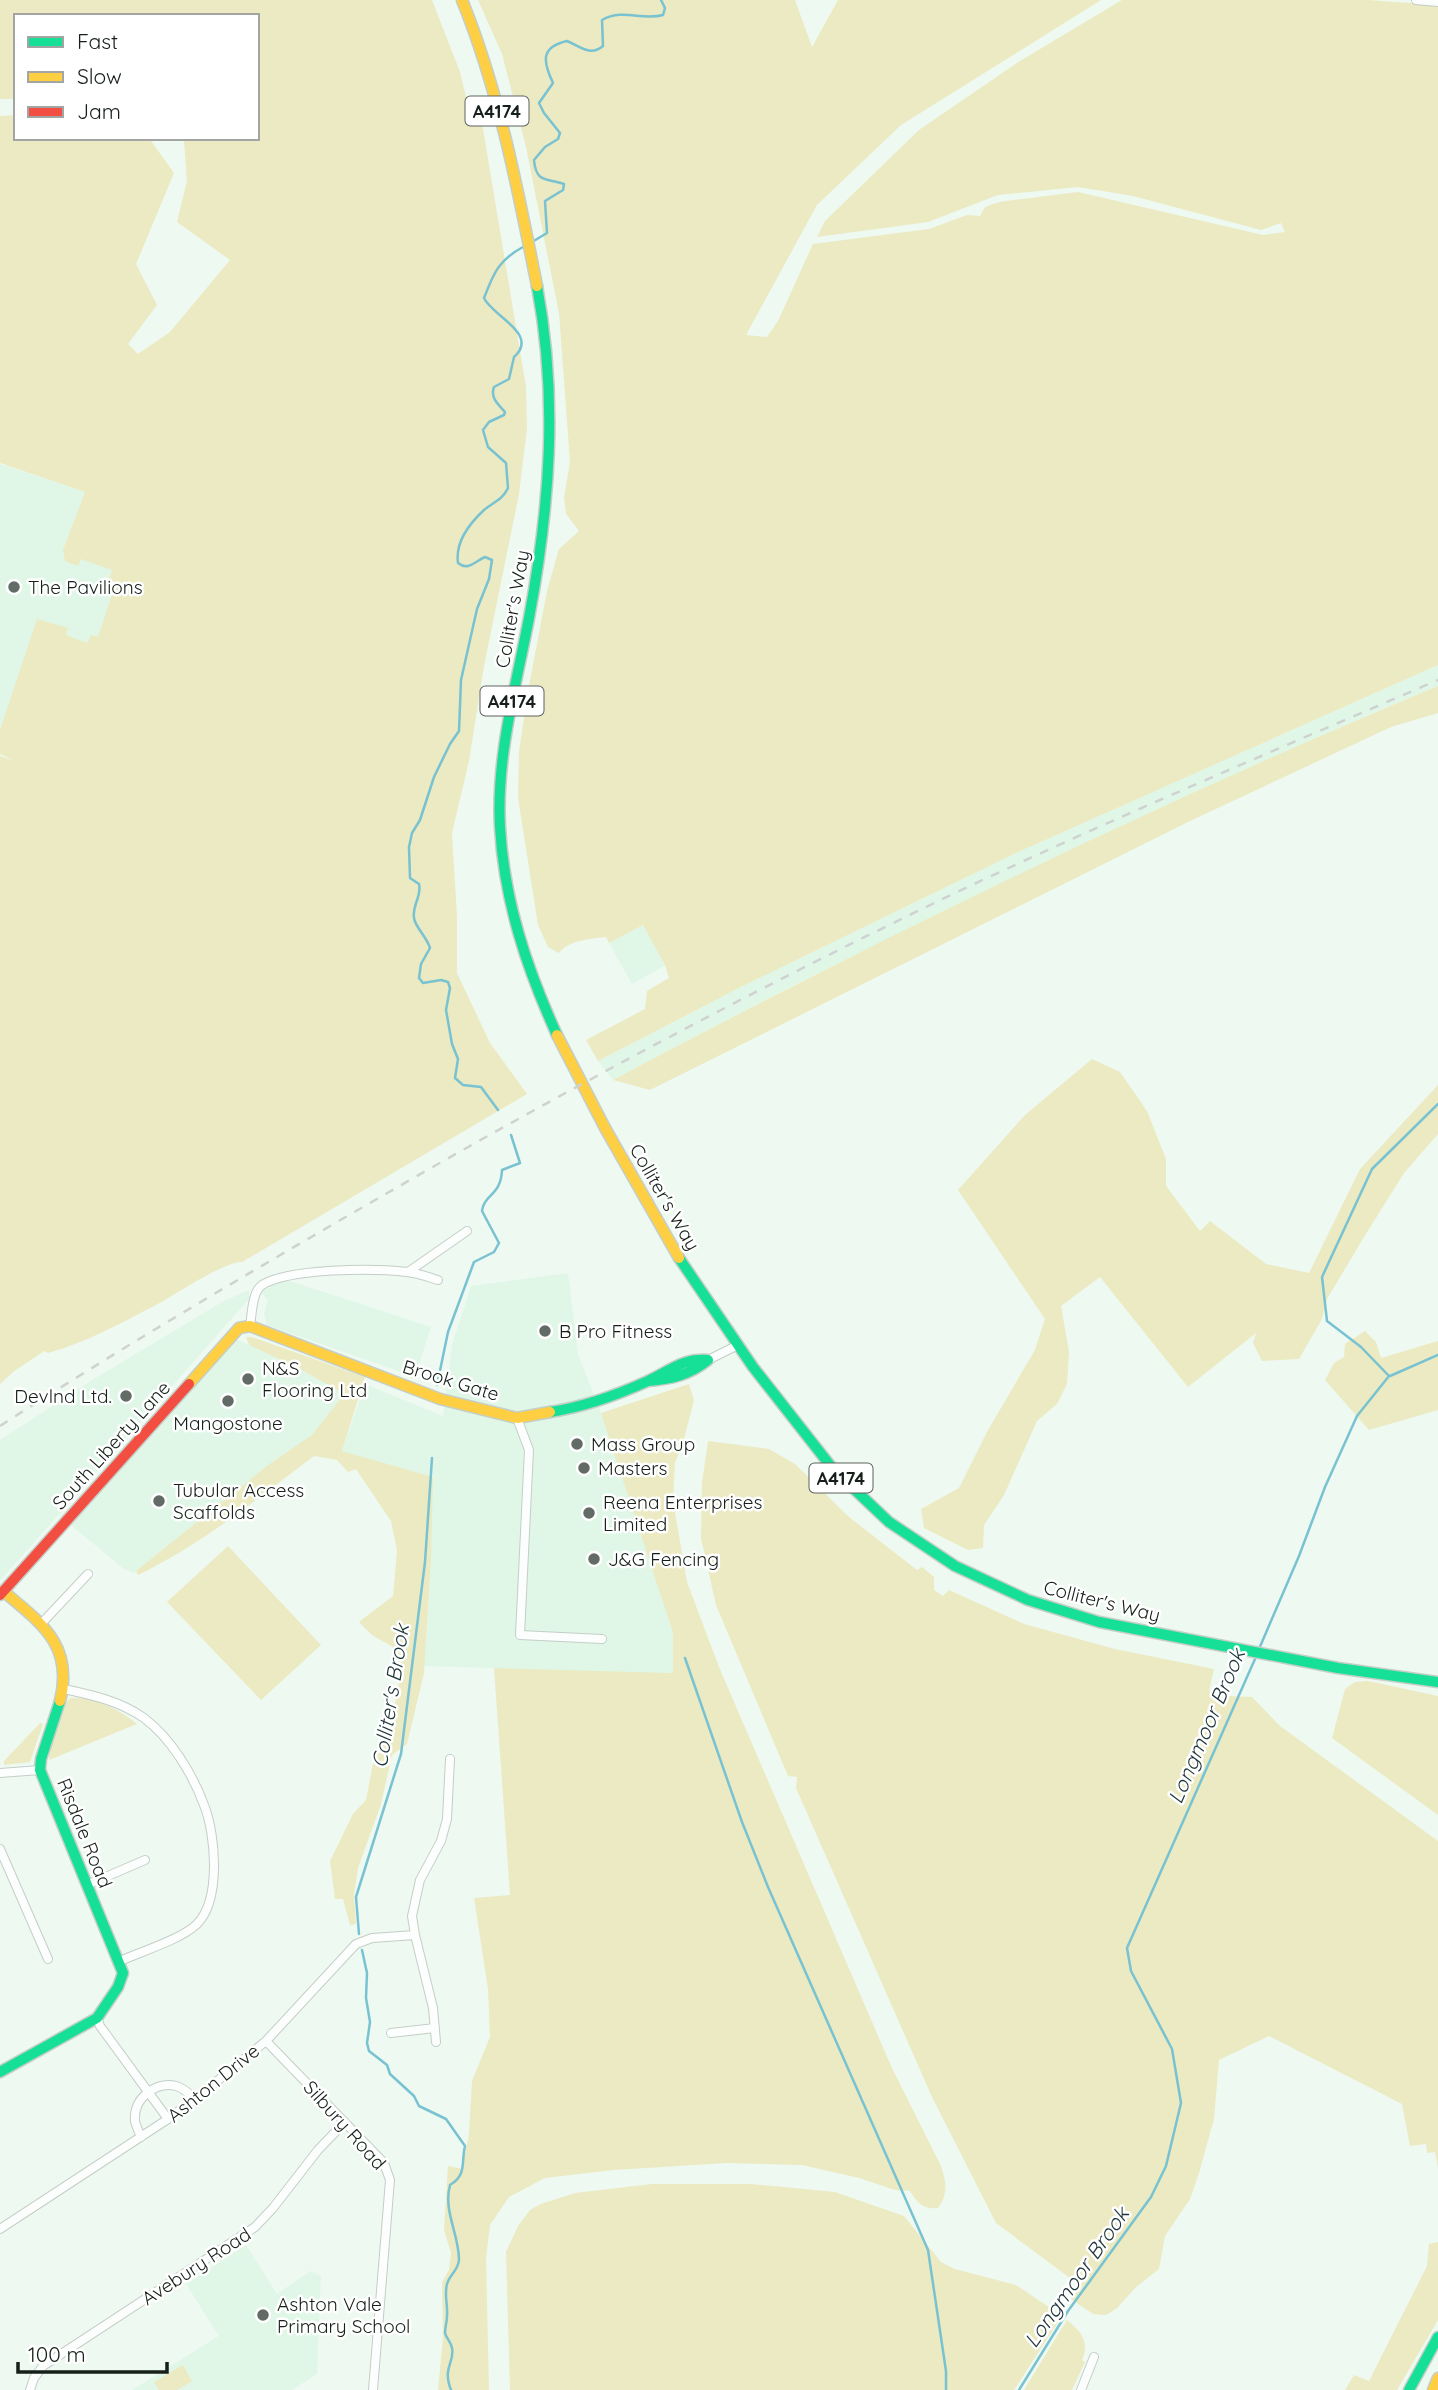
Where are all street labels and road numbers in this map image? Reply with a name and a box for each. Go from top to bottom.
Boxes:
road number: A4174 [466,96,528,126]
street label: Colliter's Way [490,548,534,670]
road number: A4174 [480,686,544,716]
street label: Colliter's Way [625,1139,705,1255]
street label: Brook Gate [400,1354,502,1406]
street label: South Liberty Lane [47,1376,175,1514]
road number: A4174 [810,1464,872,1492]
street label: Colliter's Way [1041,1575,1163,1627]
street label: Risdale Road [52,1775,118,1891]
street label: Ashton Drive [162,2039,264,2127]
street label: Silbury Road [299,2075,391,2175]
street label: Avebury Road [137,2222,255,2310]

